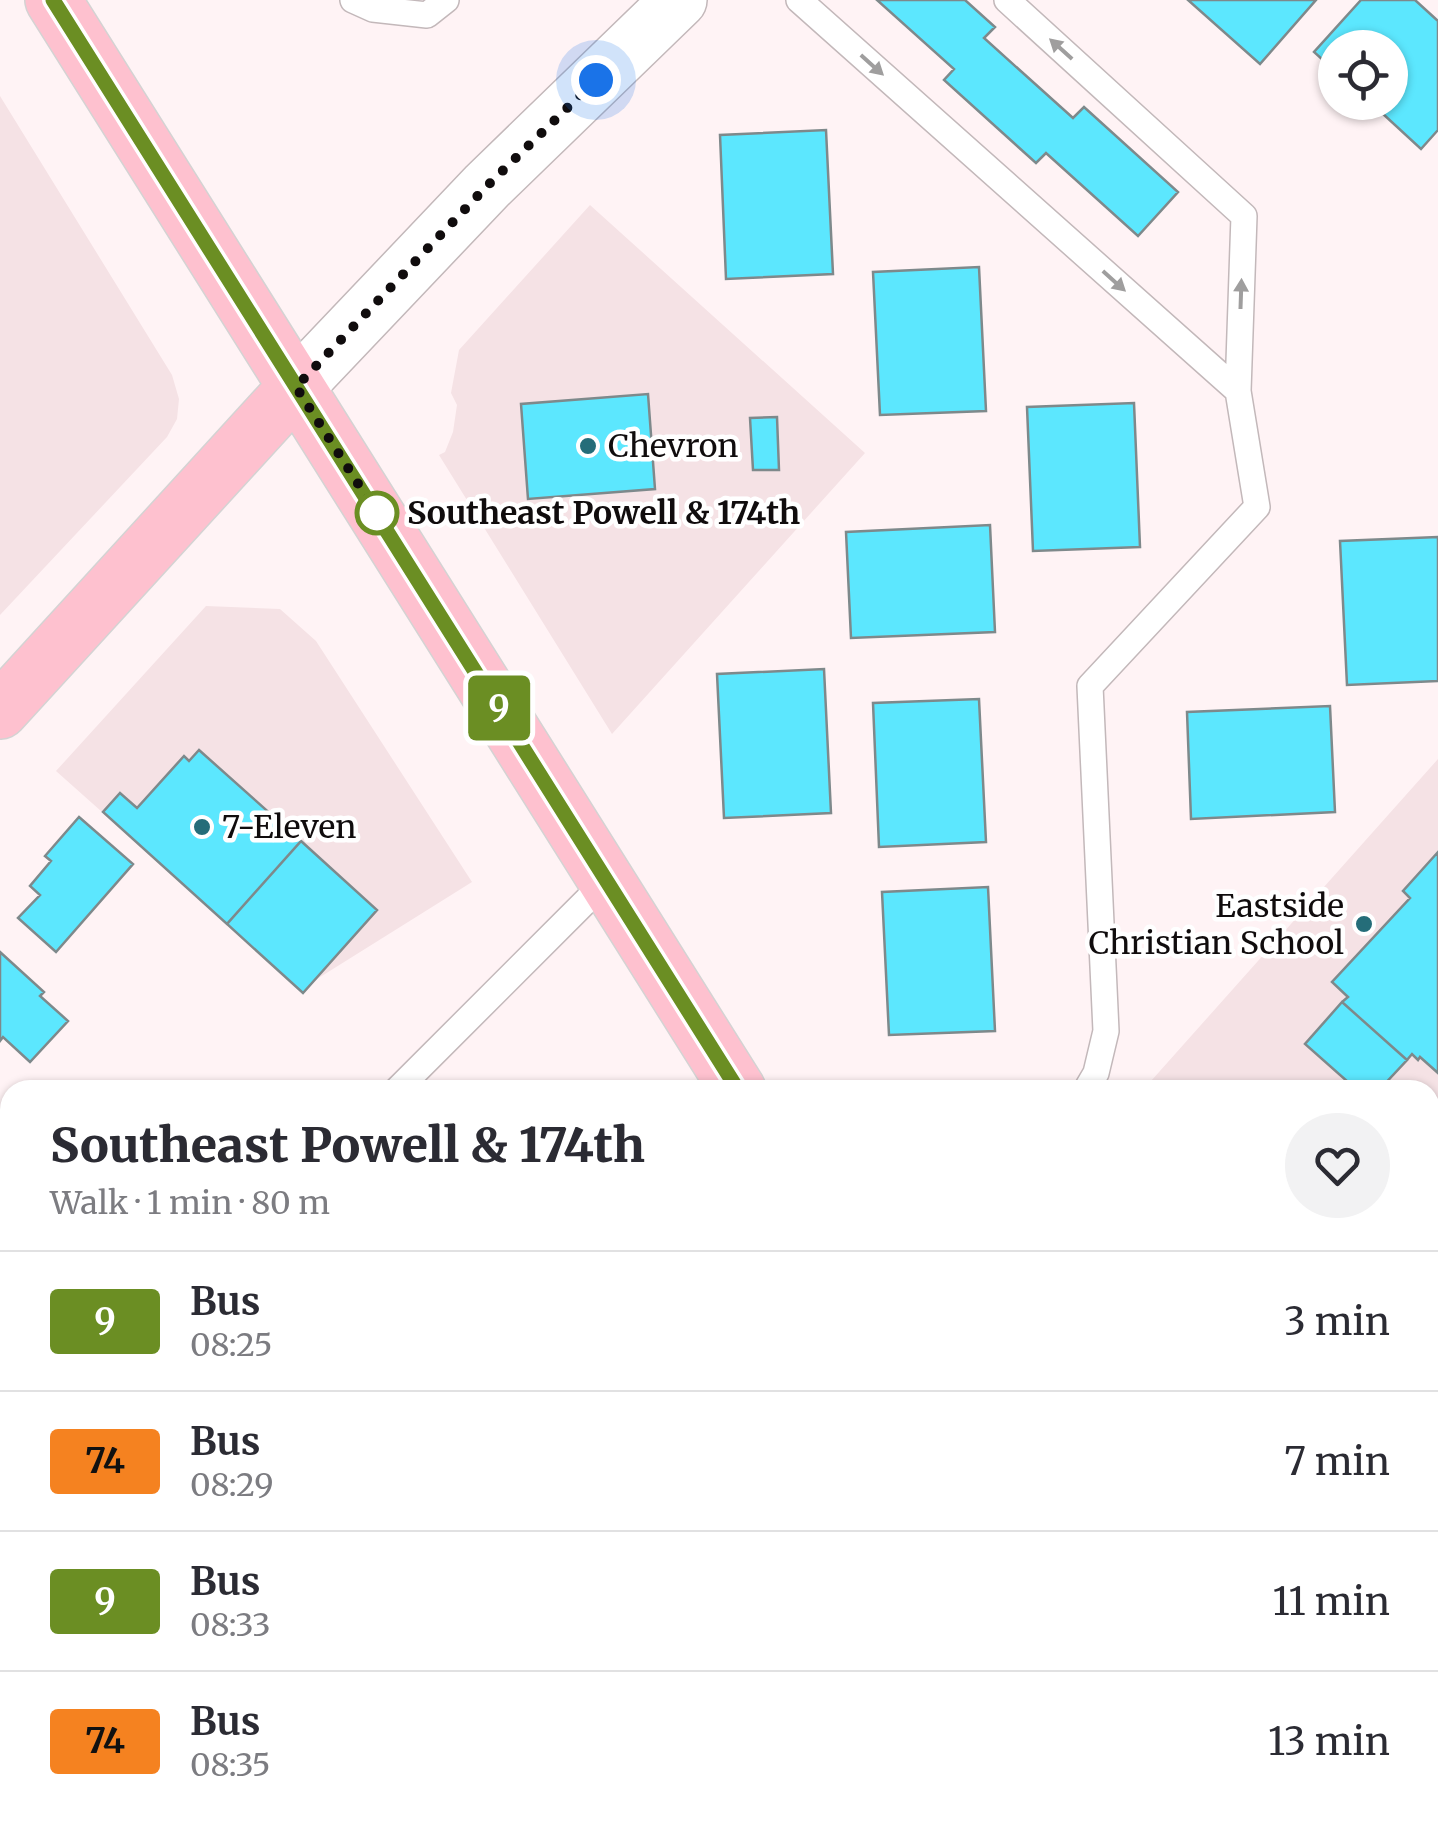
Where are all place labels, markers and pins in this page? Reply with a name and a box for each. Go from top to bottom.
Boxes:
place label: Chevron [608,426,739,466]
marker: Chevron [577,435,599,457]
marker: Southeast Powell & 174th [356,492,398,534]
place label: Southeast Powell & 174th [407,493,800,533]
place label: 7-Eleven [222,807,356,847]
marker: 7-Eleven [191,816,213,838]
place label: Eastside Christian School [1088,886,1344,963]
marker: Eastside Christian School [1353,913,1375,935]

